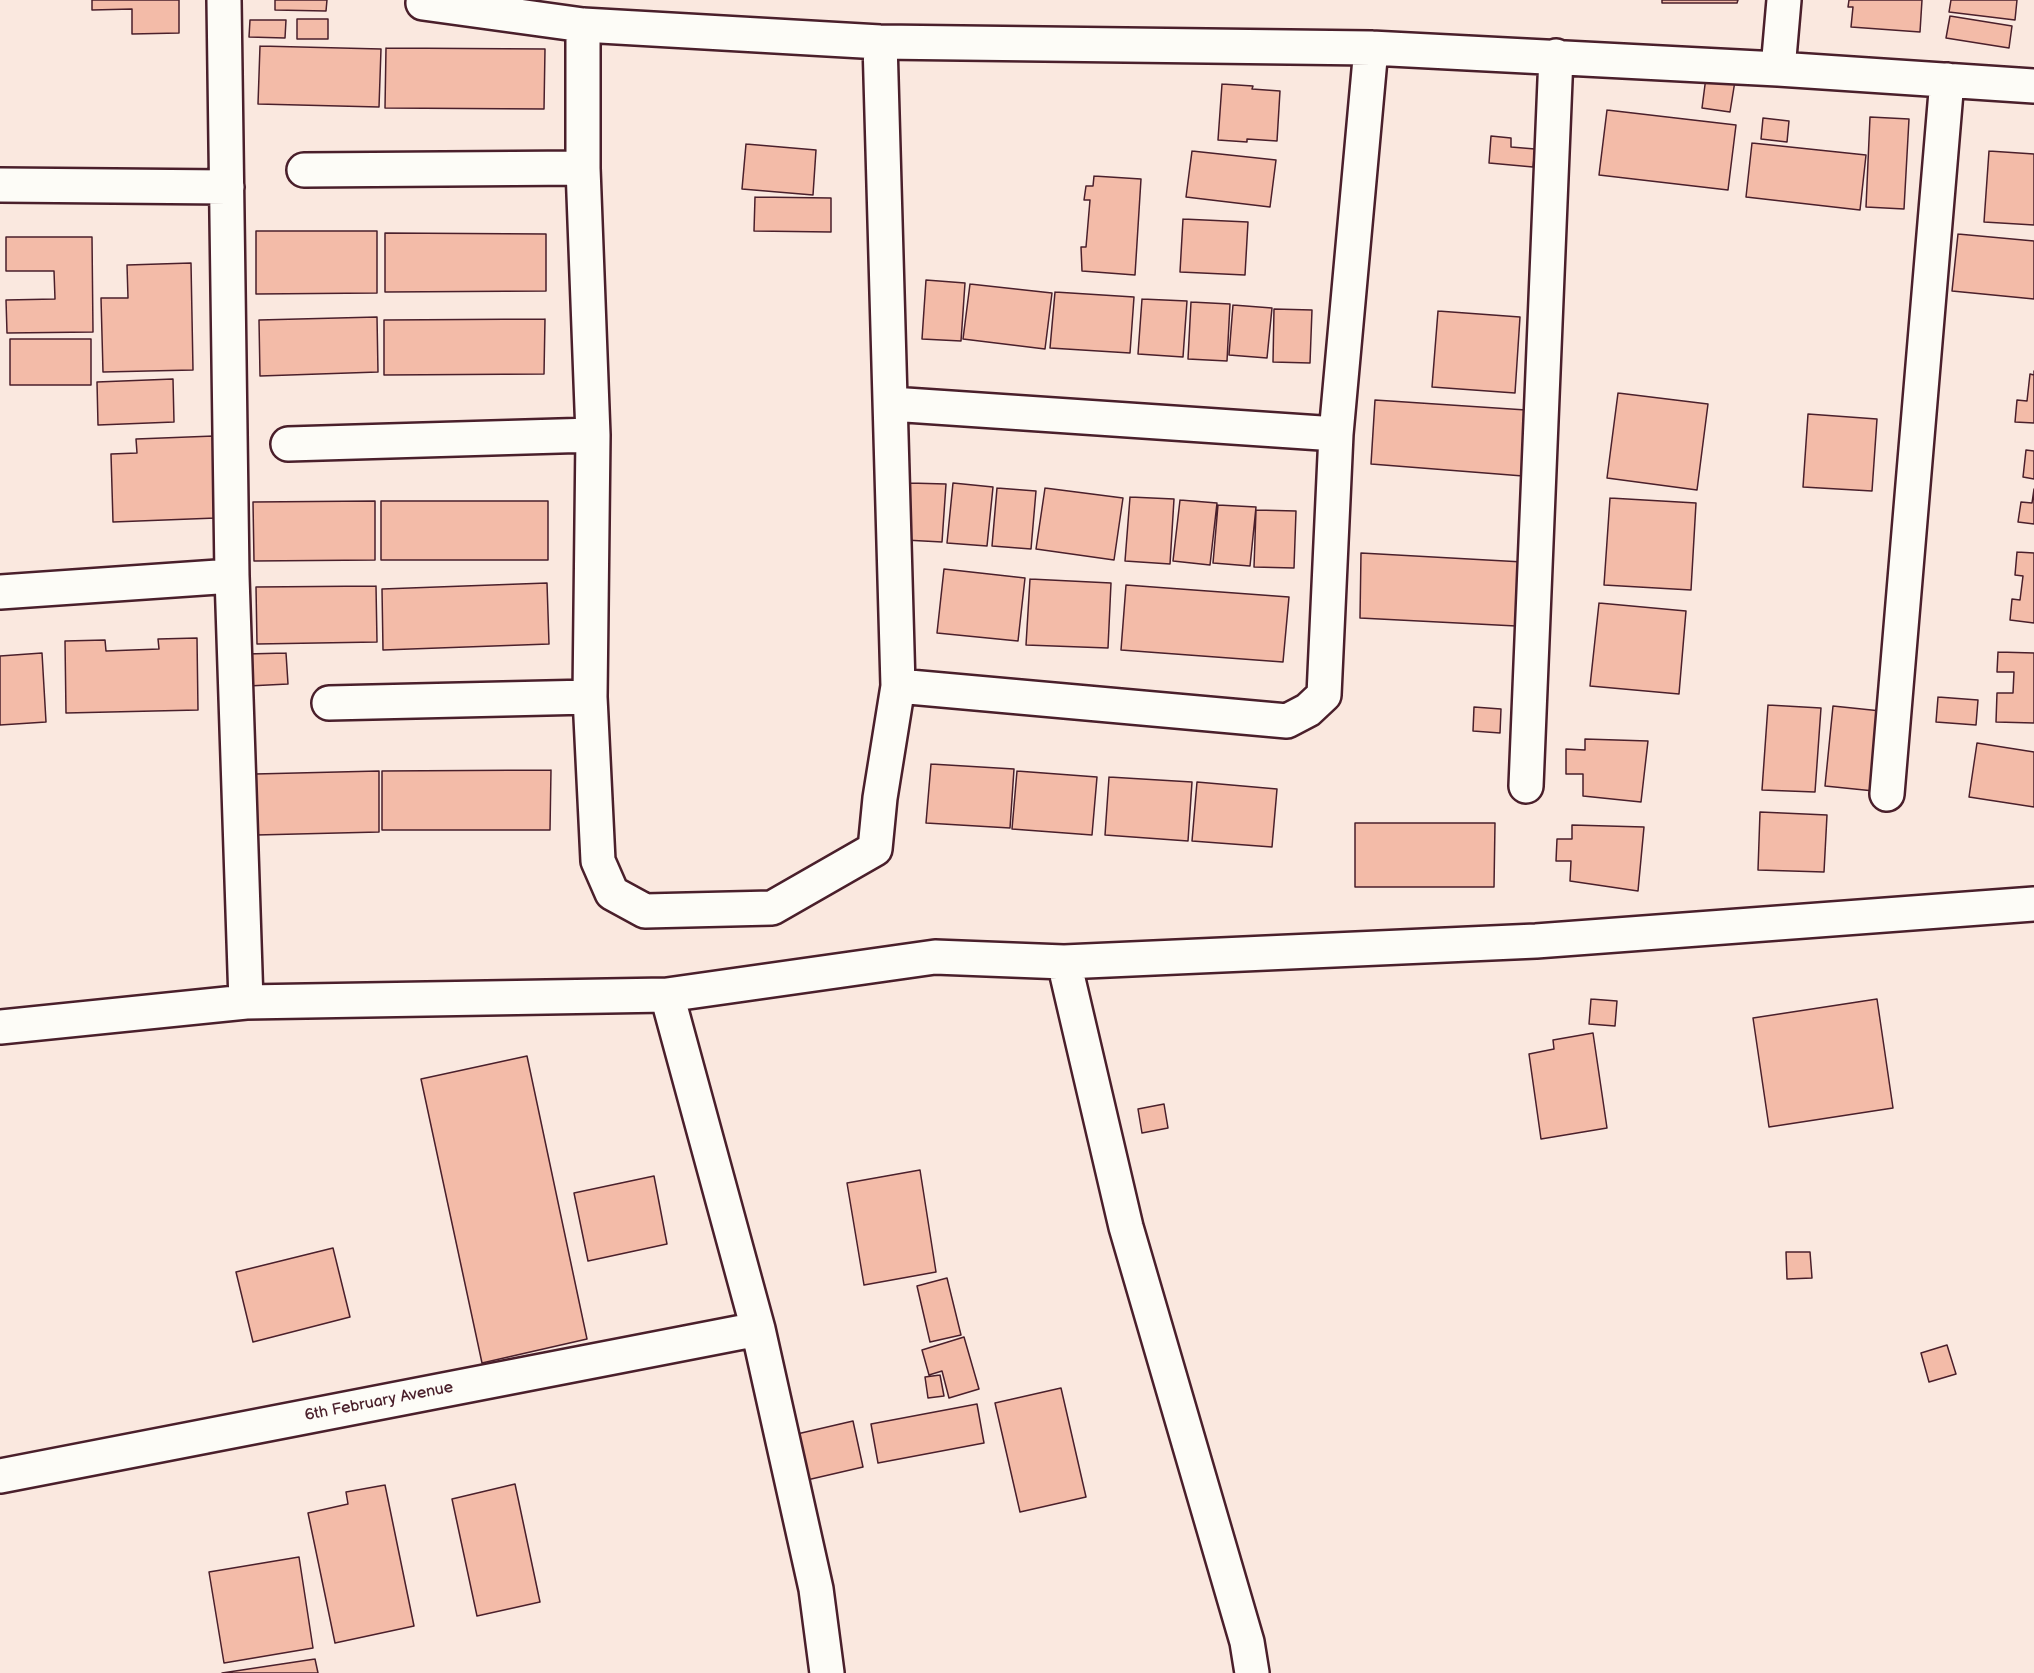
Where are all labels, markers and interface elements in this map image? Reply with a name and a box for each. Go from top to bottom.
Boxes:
street label: 6th February Avenue [303,1378,455,1426]

